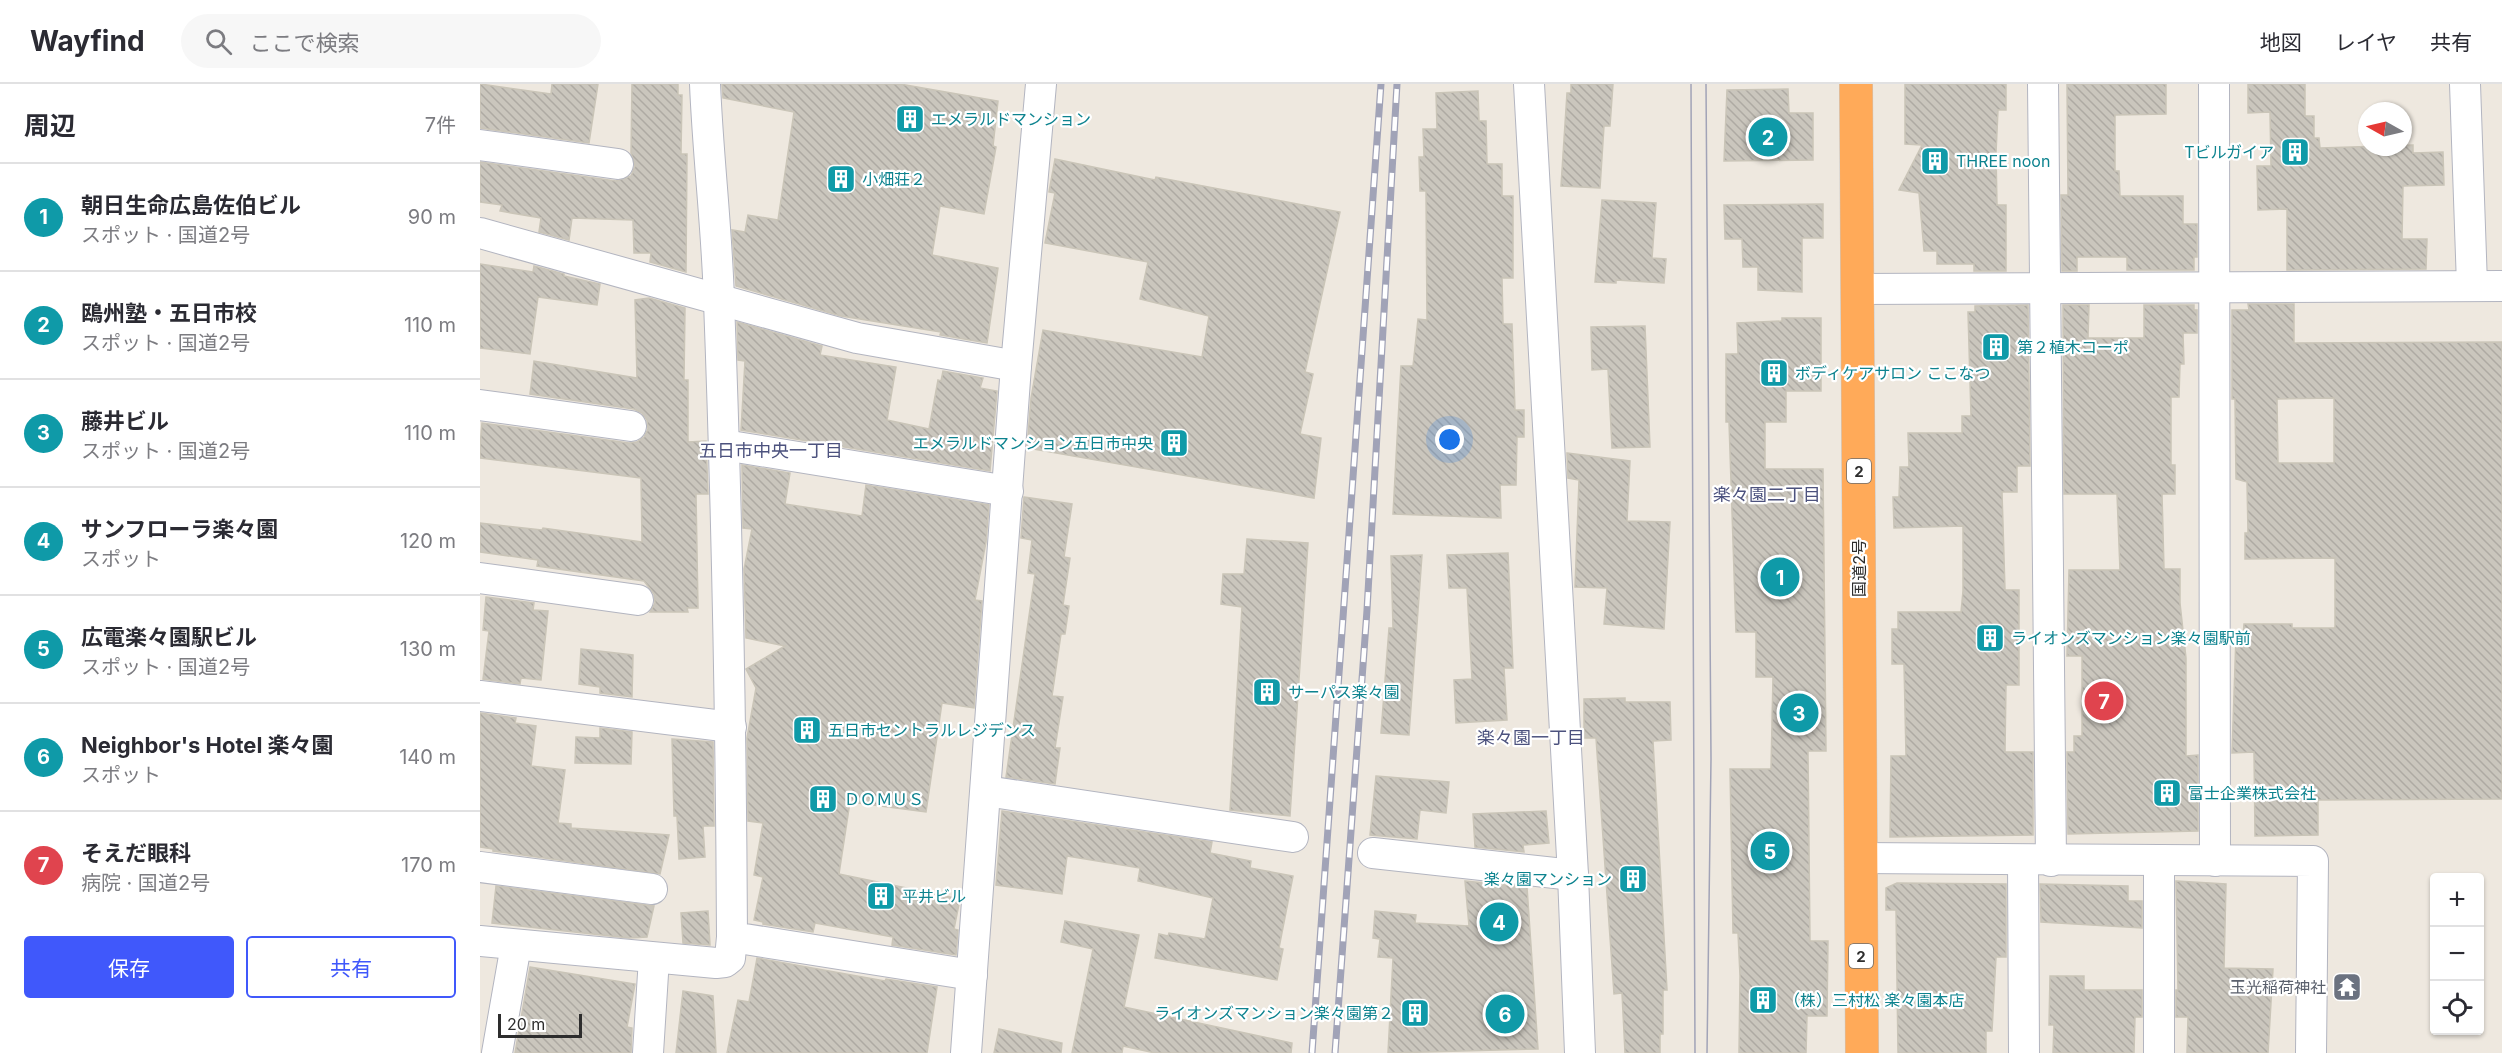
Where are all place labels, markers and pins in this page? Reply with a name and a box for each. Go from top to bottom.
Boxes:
building icon: エメラルドマンション [894,103,926,135]
place label: エメラルドマンション [931,109,1091,129]
pin: 2 [1748,115,1788,160]
building icon: Tビルガイア [2279,136,2311,168]
place label: Tビルガイア [2184,142,2274,162]
building icon: THREE noon [1919,145,1951,177]
place label: THREE noon [1956,151,2050,171]
building icon: 小畑荘２ [825,163,857,195]
place label: 小畑荘２ [862,169,926,189]
building icon: 第２植木コーポ [1980,331,2012,363]
place label: 第２植木コーポ [2017,337,2129,357]
building icon: ボディケアサロン ここなつ [1758,357,1790,389]
place label: ボディケアサロン ここなつ [1795,363,1990,383]
building icon: エメラルドマンション五日市中央 [1158,427,1190,459]
place label: エメラルドマンション五日市中央 [913,433,1153,453]
pin: 1 [1760,554,1800,600]
building icon: ライオンズマンション楽々園駅前 [1974,622,2006,654]
place label: ライオンズマンション楽々園駅前 [2011,628,2251,648]
building icon: サーパス楽々園 [1251,676,1283,708]
pin: 7 [2084,678,2124,724]
place label: サーパス楽々園 [1288,682,1400,702]
pin: 3 [1780,690,1818,736]
building icon: 五日市セントラルレジデンス [791,714,823,746]
place label: 五日市セントラルレジデンス [828,720,1036,740]
building icon: 富士企業株式会社 [2151,777,2183,809]
building icon: ＤＯＭＵＳ [807,783,839,815]
place label: 富士企業株式会社 [2188,783,2316,803]
place label: ＤＯＭＵＳ [844,789,924,809]
pin: 5 [1750,828,1790,873]
building icon: 楽々園マンション [1617,863,1649,895]
place label: 楽々園マンション [1484,869,1612,889]
building icon: 平井ビル [865,880,897,912]
place label: 平井ビル [902,886,966,906]
pin: 4 [1480,900,1518,944]
temple icon: 玉光稲荷神社 [2331,971,2363,1003]
place label: 玉光稲荷神社 [2230,977,2326,997]
building icon: （株）三村松 楽々園本店 [1747,984,1779,1016]
place label: （株）三村松 楽々園本店 [1784,990,1965,1010]
pin: 6 [1486,992,1524,1036]
building icon: ライオンズマンション楽々園第２ [1399,997,1431,1029]
place label: ライオンズマンション楽々園第２ [1154,1003,1394,1023]

